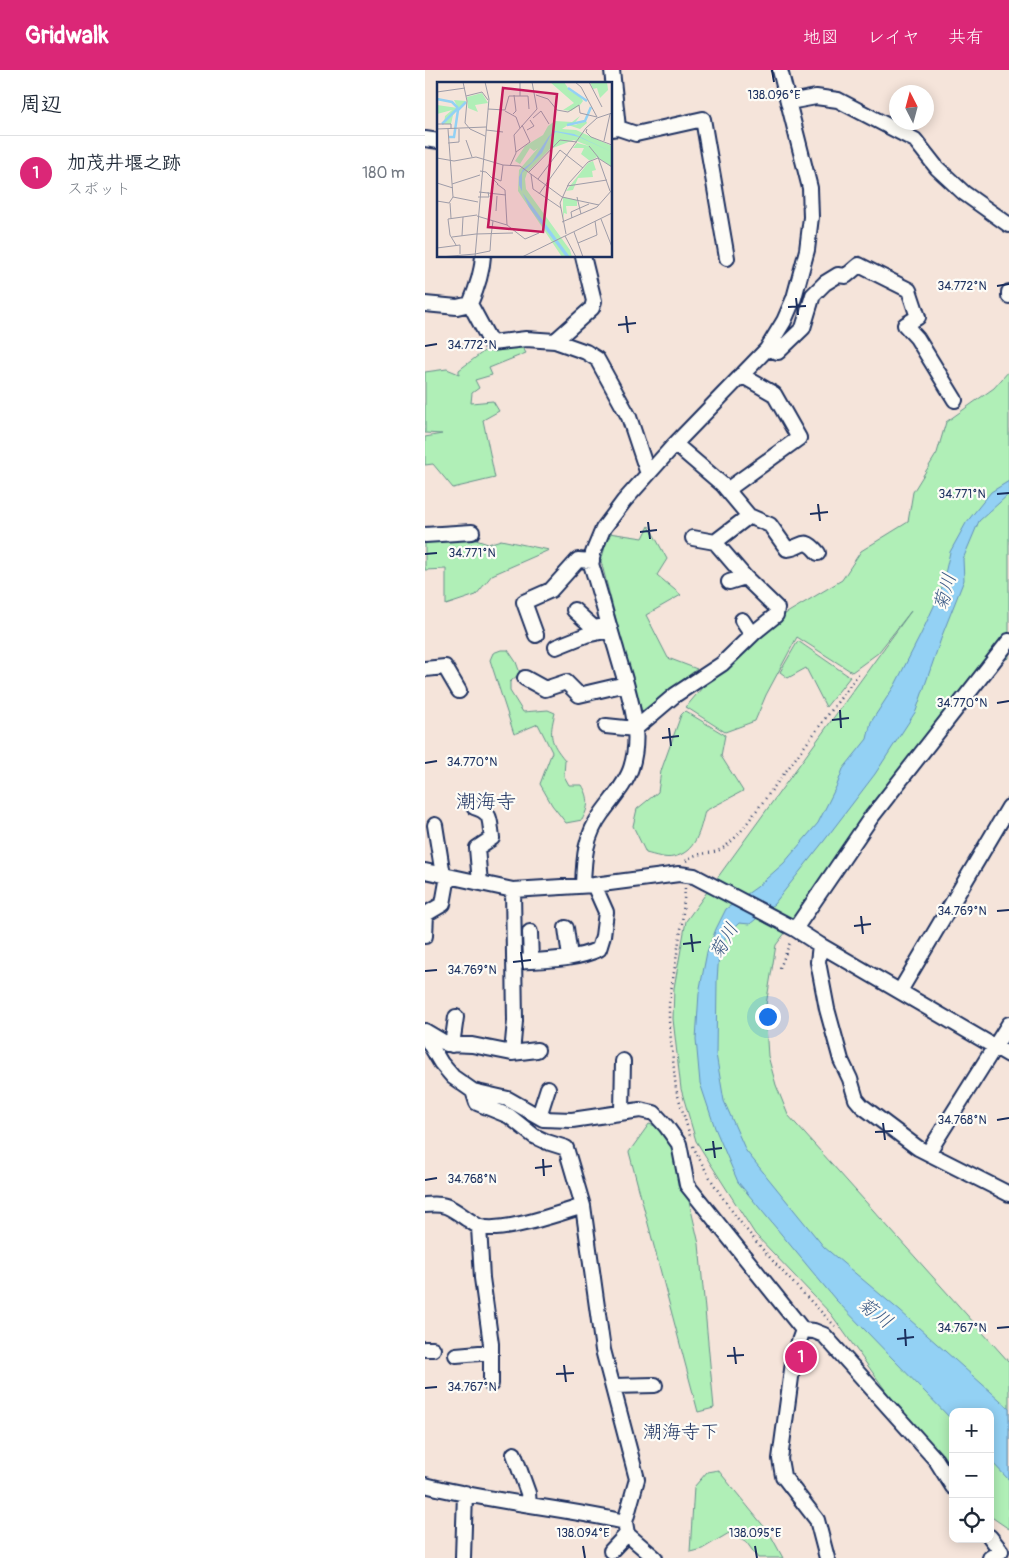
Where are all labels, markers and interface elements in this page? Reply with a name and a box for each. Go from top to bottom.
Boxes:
text: Gridwalk [25,21,109,50]
text: 地図 [803,26,839,49]
text: レイヤ [867,26,920,49]
text: 共有 [948,26,984,49]
inset map [437,82,613,258]
north arrow [889,85,934,130]
text: 138.096°E [748,88,800,103]
text: 周辺 [20,91,62,118]
text: 加茂井堰之跡 [67,151,181,175]
text: 1 [33,163,39,183]
text: 180 m [362,163,405,183]
text: スポット [67,179,131,199]
text: 34.772°N [937,279,987,294]
text: 34.772°N [447,338,497,353]
text: 34.771°N [938,487,986,502]
text: 34.771°N [448,546,496,561]
water label: 菊川 [928,570,962,614]
text: 34.770°N [937,696,987,711]
text: 34.770°N [447,755,497,770]
district label: 潮海寺 [456,789,516,814]
text: 34.769°N [937,904,987,919]
water label: 菊川 [704,919,744,963]
text: 34.769°N [447,963,497,978]
your location [755,1004,781,1030]
text: 34.768°N [937,1113,987,1128]
text: 34.768°N [447,1172,497,1187]
water label: 菊川 [853,1292,897,1334]
text: 34.767°N [937,1321,987,1336]
pin: 1 [785,1338,817,1376]
text: 34.767°N [447,1380,497,1395]
map controls [949,1408,994,1543]
button: + [949,1408,994,1453]
district label: 潮海寺下 [643,1420,719,1444]
button: − [949,1453,994,1498]
button: locate [949,1498,994,1543]
text: 138.094°E [557,1526,609,1541]
text: 138.095°E [729,1526,781,1541]

